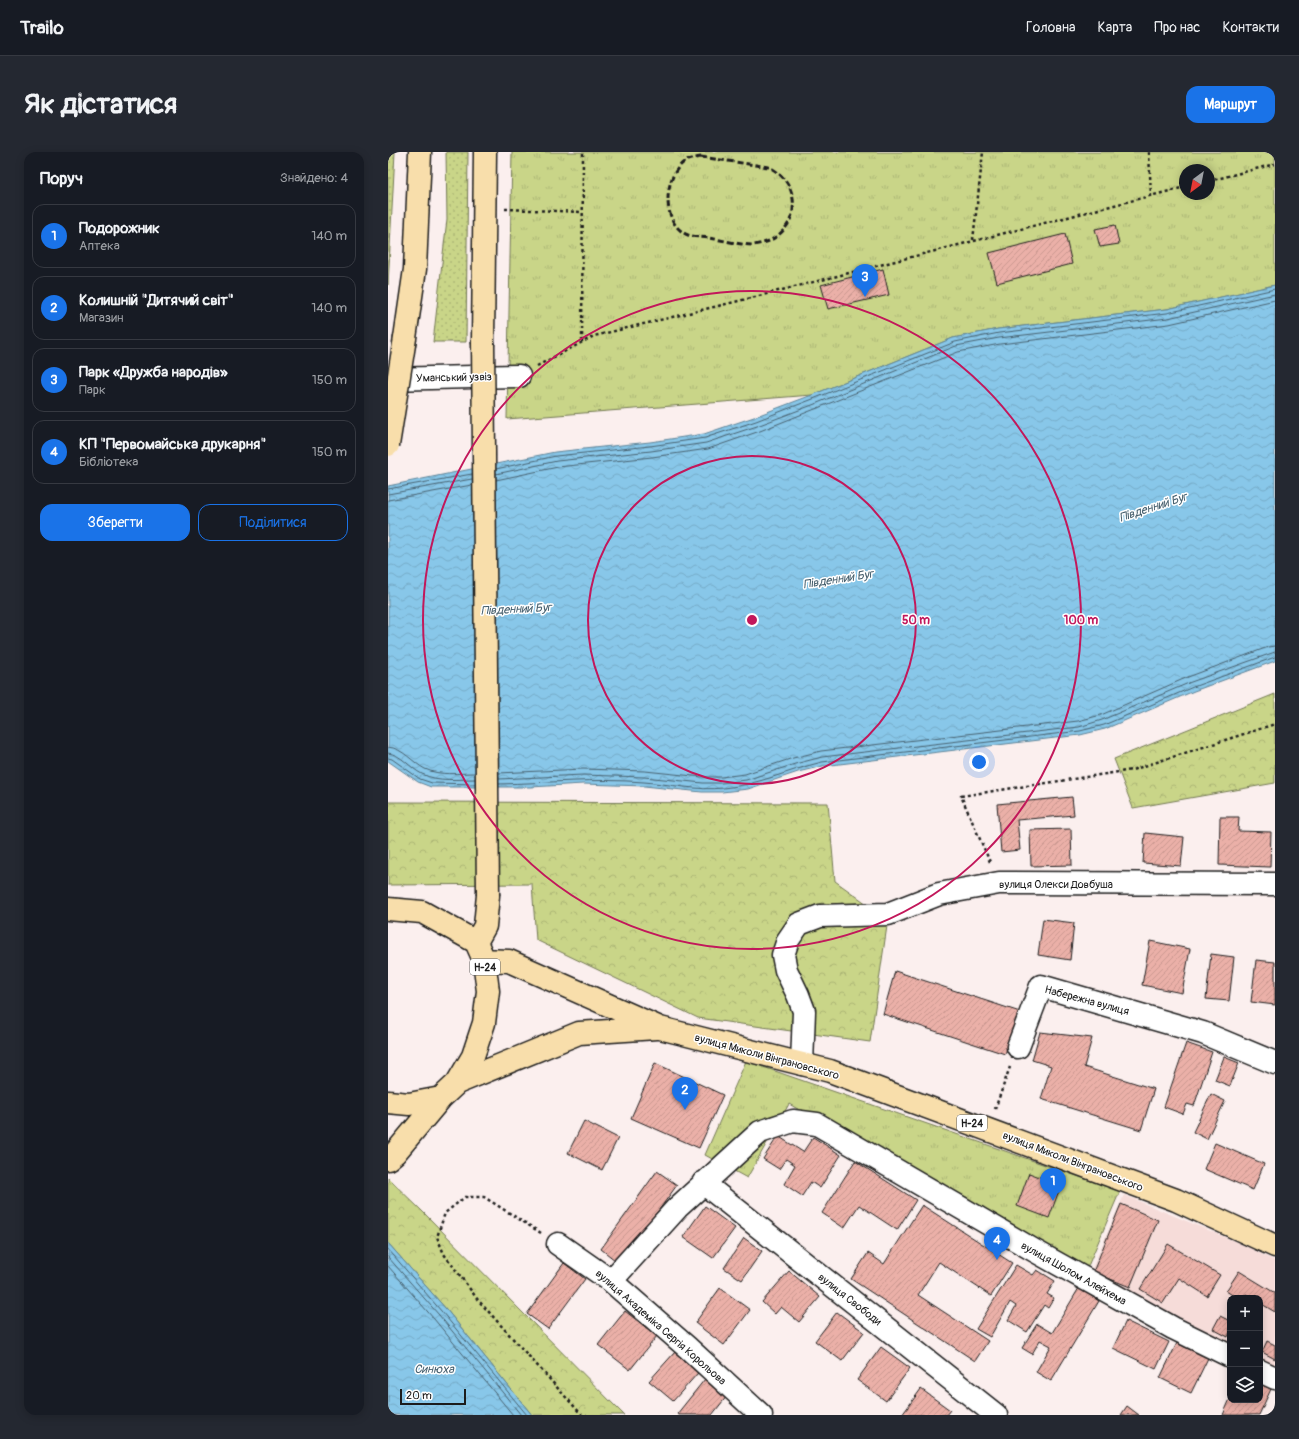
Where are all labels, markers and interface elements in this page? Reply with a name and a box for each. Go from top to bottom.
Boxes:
text: Trailo [20,16,64,40]
text: Головна [1026,19,1076,36]
text: Карта [1098,19,1132,36]
text: Про нас [1154,19,1200,36]
text: Контакти [1222,19,1279,36]
button: Маршрут [1186,86,1275,123]
text: Як дістатися [24,87,177,122]
north arrow [1179,164,1215,200]
text: Поруч [40,168,83,189]
text: Знайдено: 4 [280,170,348,186]
text: Подорожник [79,219,160,238]
text: 1 [51,228,57,244]
text: 140 m [311,228,347,244]
text: Аптека [79,238,120,254]
pin: 3 [852,264,878,297]
text: Колишній "Дитячий світ" [79,291,234,310]
text: 2 [50,300,58,316]
text: 140 m [311,300,347,316]
text: Магазин [79,310,123,326]
text: Парк «Дружба народів» [79,363,228,382]
street label: Уманський узвіз [416,370,492,385]
text: 3 [50,372,58,388]
text: 150 m [312,372,347,388]
text: Парк [79,382,106,398]
text: КП "Первомайська друкарня" [79,435,266,454]
text: 4 [50,444,58,460]
text: 150 m [312,444,347,460]
text: Бібліотека [79,454,138,470]
water label: Південний Буг [1117,489,1191,525]
button: Зберегти [40,504,190,541]
button: Поділитися [198,504,348,541]
water label: Південний Буг [802,566,876,592]
water label: Південний Буг [480,600,554,619]
centre of rings [745,613,759,627]
text: 50 m [902,613,930,628]
text: 100 m [1064,613,1099,628]
your location [969,752,989,772]
street label: вулиця Олекси Довбуша [999,878,1113,891]
road number: Н-24 [470,959,500,975]
street label: Набережна вулиця [1043,983,1131,1018]
street label: вулиця Миколи Вінграновського [693,1031,841,1082]
pin: 2 [672,1077,698,1110]
road number: Н-24 [957,1115,987,1131]
street label: вулиця Миколи Вінграновського [1001,1129,1145,1194]
pin: 1 [1040,1168,1066,1201]
pin: 4 [984,1227,1010,1260]
street label: вулиця Шолом Алейхема [1019,1239,1129,1308]
street label: вулиця Академіка Сергія Корольова [593,1267,729,1388]
street label: вулиця Свободи [815,1271,884,1328]
map controls [1227,1295,1263,1403]
button: + [1227,1295,1263,1331]
button: − [1227,1331,1263,1367]
water label: Синюха [414,1362,455,1377]
button: layers [1227,1367,1263,1403]
scale bar [400,1387,466,1406]
text: 20 m [406,1389,432,1402]

